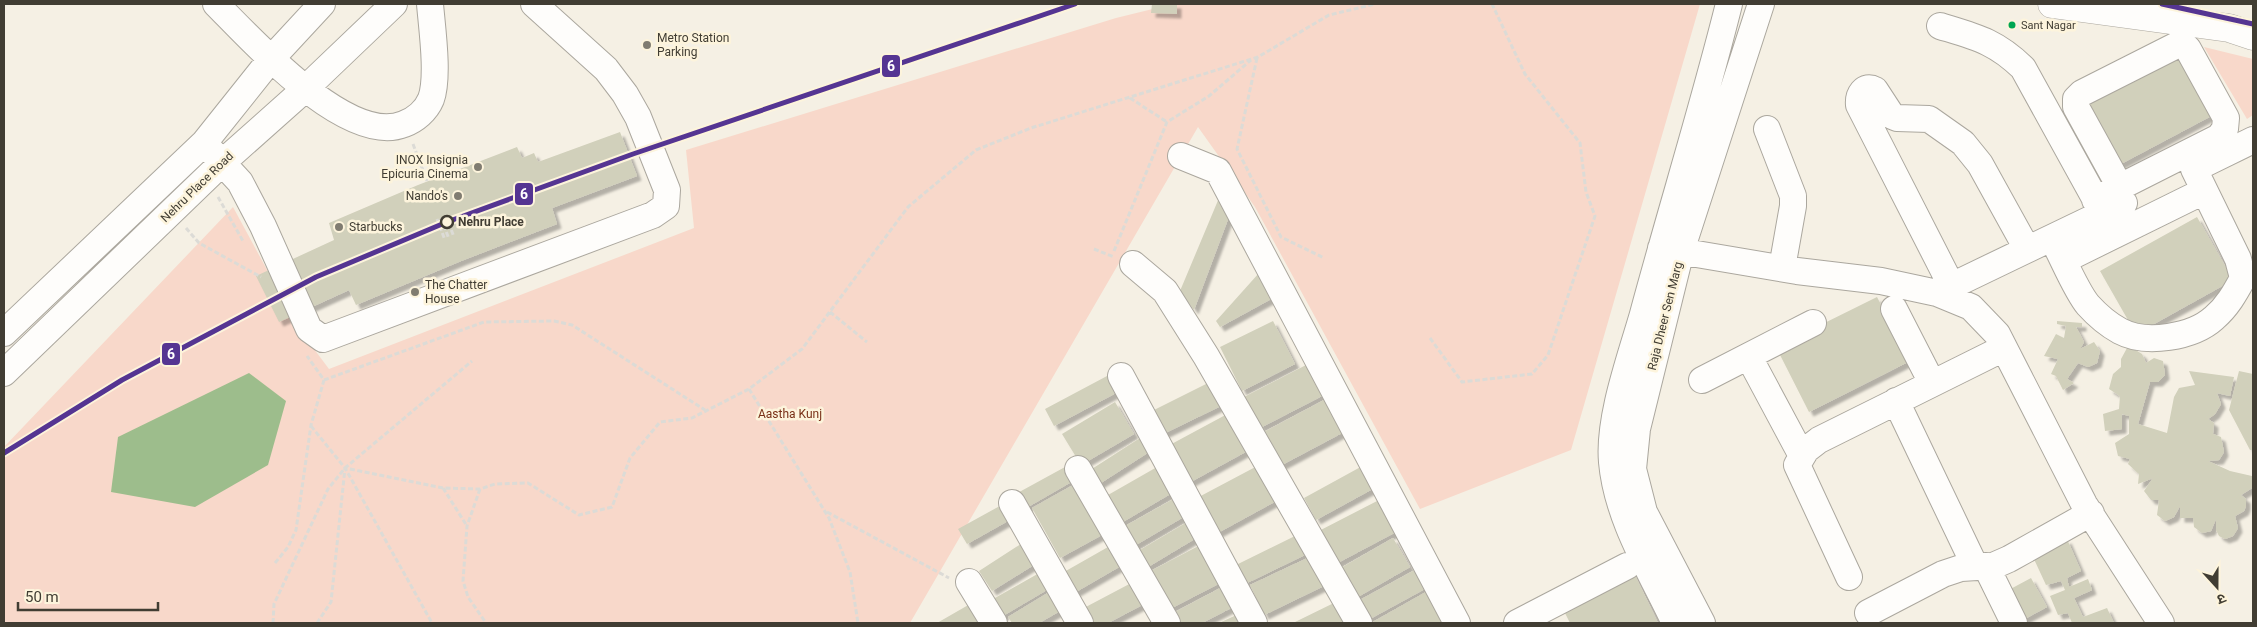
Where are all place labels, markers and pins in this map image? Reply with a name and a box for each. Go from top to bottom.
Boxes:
place label: Sant Nagar [2021,19,2076,32]
marker: Sant Nagar [2007,20,2017,30]
place label: Metro Station Parking [657,31,729,59]
marker: Metro Station Parking [641,39,653,51]
place label: INOX Insignia Epicuria Cinema [381,153,468,181]
marker: INOX Insignia Epicuria Cinema [472,161,484,173]
place label: Nando's [406,189,448,203]
marker: Nando's [452,190,464,202]
marker: Nehru Place [440,215,454,229]
place label: Nehru Place [458,215,524,229]
place label: Starbucks [349,220,403,234]
marker: Starbucks [333,221,345,233]
place label: The Chatter House [425,278,487,306]
marker: The Chatter House [409,286,421,298]

